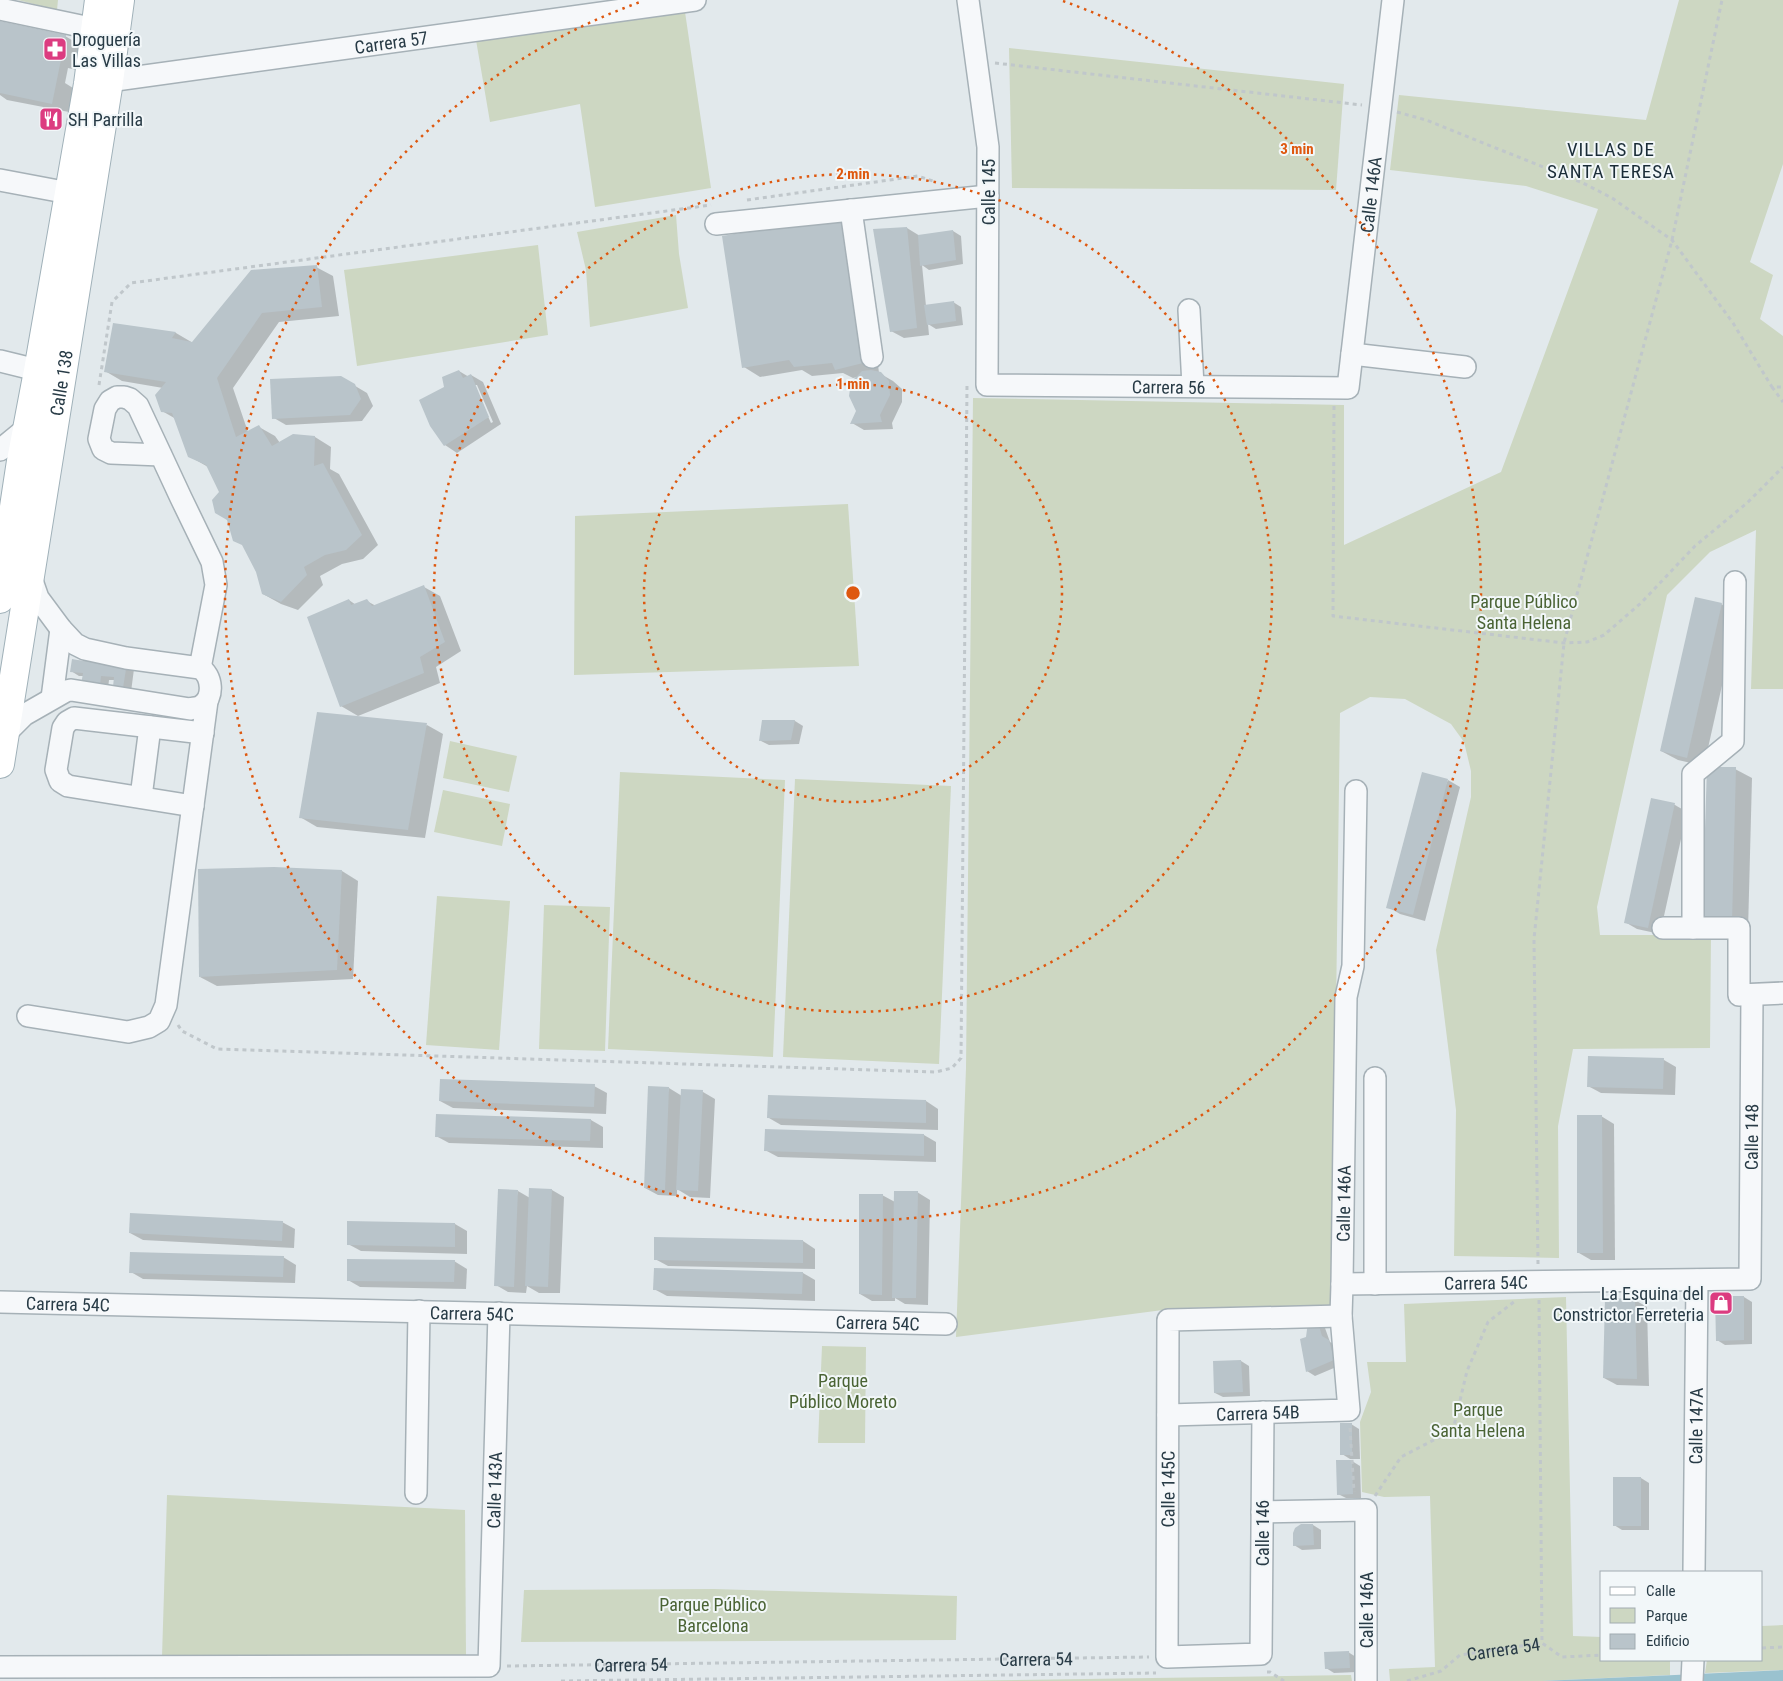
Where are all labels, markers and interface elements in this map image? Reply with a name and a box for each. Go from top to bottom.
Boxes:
street label: Carrera 57 [353,26,429,57]
place label: Droguería Las Villas [72,29,141,71]
pharmacy icon: Droguería Las Villas [42,36,68,62]
restaurant icon: SH Parrilla [38,106,64,132]
place label: SH Parrilla [68,109,143,130]
district label: VILLAS DE SANTA TERESA [1547,138,1675,183]
text: 3 min [1280,140,1314,158]
street label: Calle 146A [1356,155,1385,234]
street label: Calle 145 [978,159,999,225]
text: 2 min [836,165,870,183]
street label: Calle 138 [45,348,76,417]
text: 1 min [836,375,870,393]
street label: Carrera 56 [1132,376,1206,397]
centre of rings [844,584,862,602]
park label: Parque Público Santa Helena [1470,591,1578,633]
street label: Calle 148 [1740,1104,1762,1170]
street label: Calle 146A [1332,1164,1354,1242]
street label: Carrera 54C [1444,1271,1528,1293]
place label: La Esquina del Constrictor Ferreteria [1553,1283,1704,1325]
shop icon: La Esquina del Constrictor Ferreteria [1708,1290,1734,1316]
street label: Carrera 54C [26,1292,110,1315]
street label: Carrera 54C [430,1302,514,1324]
street label: Carrera 54C [836,1311,920,1334]
park label: Parque Público Moreto [789,1370,897,1412]
street label: Calle 147A [1685,1387,1706,1464]
park label: Parque Santa Helena [1431,1399,1525,1441]
street label: Carrera 54B [1216,1401,1300,1424]
street label: Calle 143A [482,1451,506,1529]
street label: Calle 145C [1157,1451,1178,1527]
street label: Calle 146 [1252,1500,1273,1566]
street label: Calle 146A [1356,1571,1377,1648]
legend [1600,1571,1763,1661]
text: Calle [1646,1582,1676,1600]
park label: Parque Público Barcelona [659,1594,767,1636]
text: Parque [1646,1607,1688,1625]
text: Edificio [1646,1632,1689,1650]
street label: Carrera 54 [1465,1633,1541,1664]
street label: Carrera 54 [999,1648,1073,1670]
street label: Carrera 54 [594,1653,668,1675]

